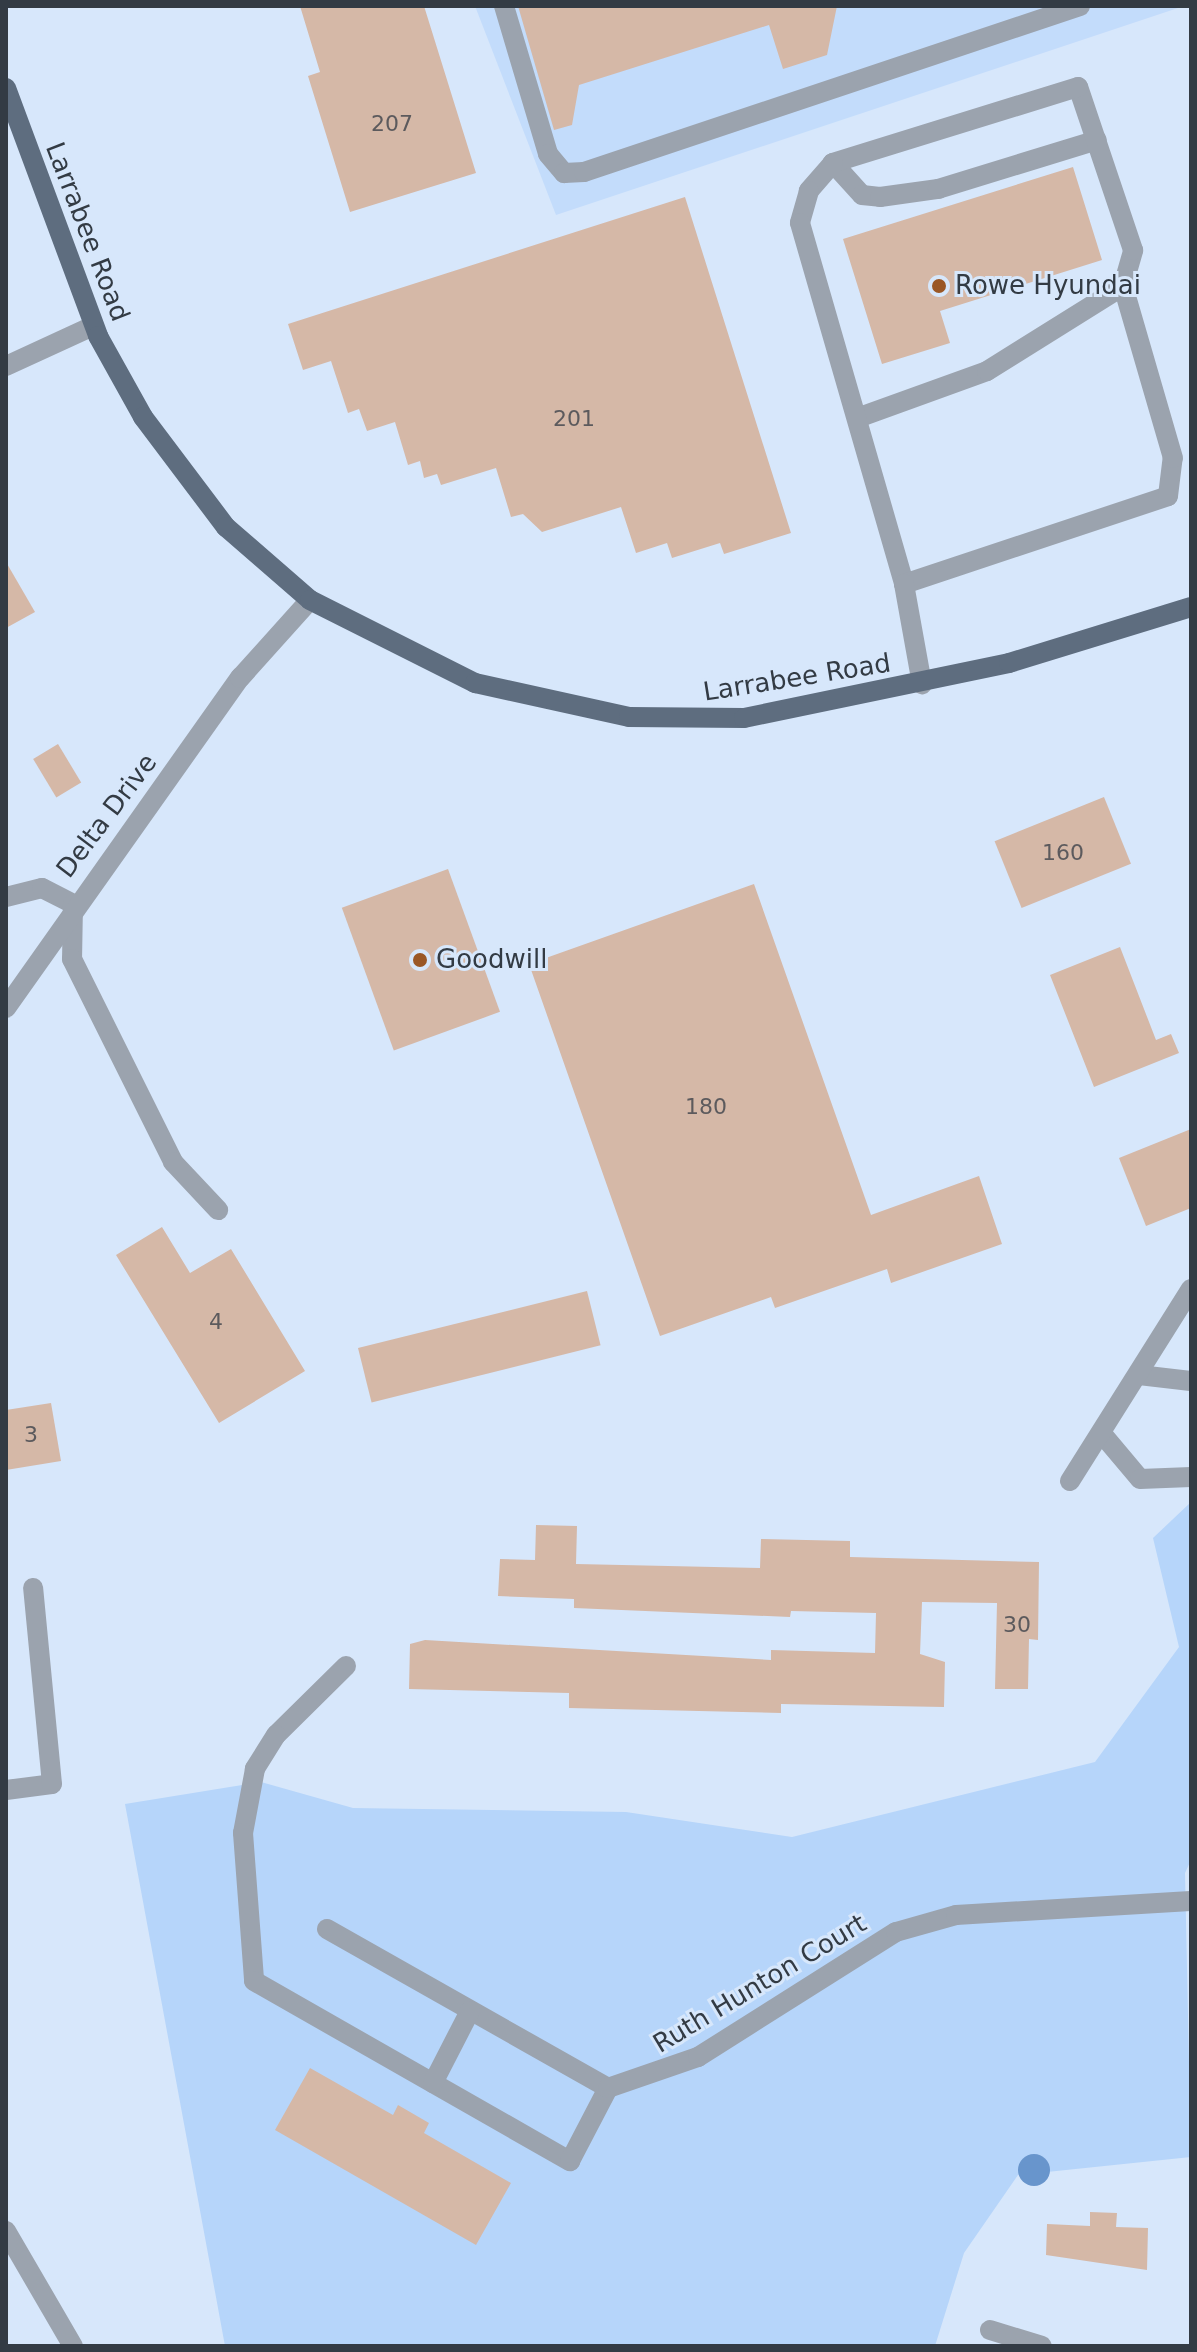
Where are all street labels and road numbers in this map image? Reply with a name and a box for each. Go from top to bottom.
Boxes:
street label: Larrabee Road [39,138,135,326]
street label: Larrabee Road [701,648,893,708]
street label: Delta Drive [50,748,164,884]
street label: Ruth Hunton Court [648,1908,872,2060]

